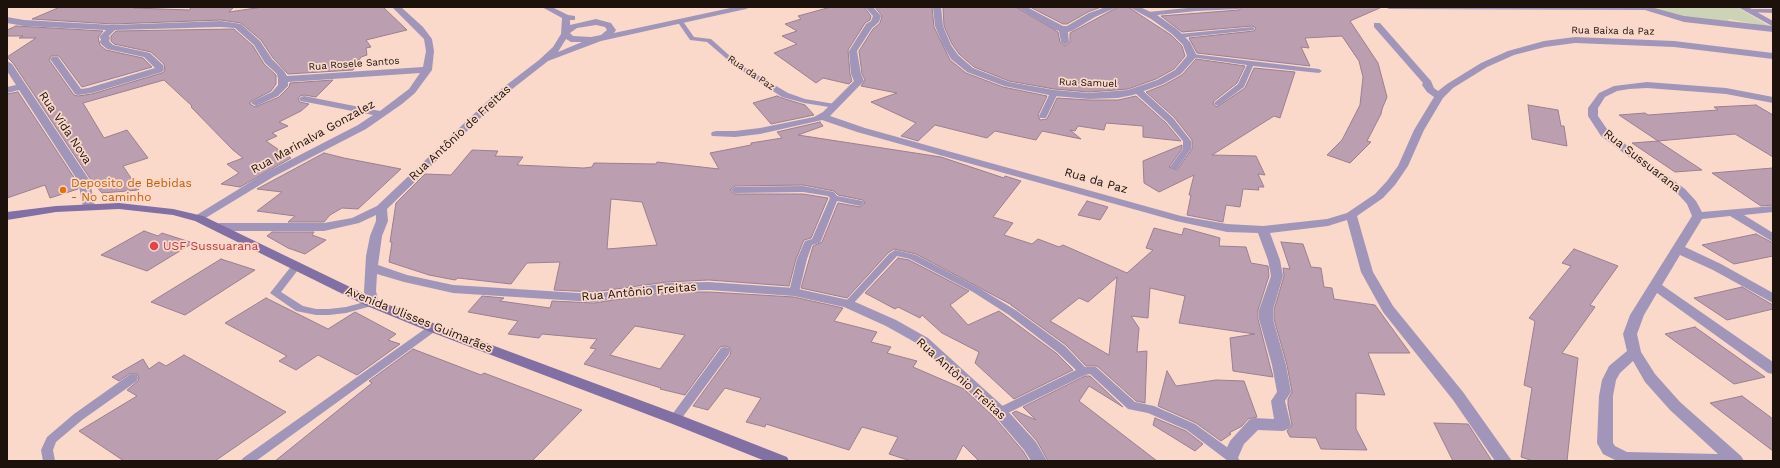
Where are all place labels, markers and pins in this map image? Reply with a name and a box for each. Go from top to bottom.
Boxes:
place label: Deposito de Bebidas - No caminho [71,176,192,204]
marker: Deposito de Bebidas - No caminho [58,185,68,195]
place label: USF Sussuarana [163,239,258,253]
marker: USF Sussuarana [148,240,160,252]

